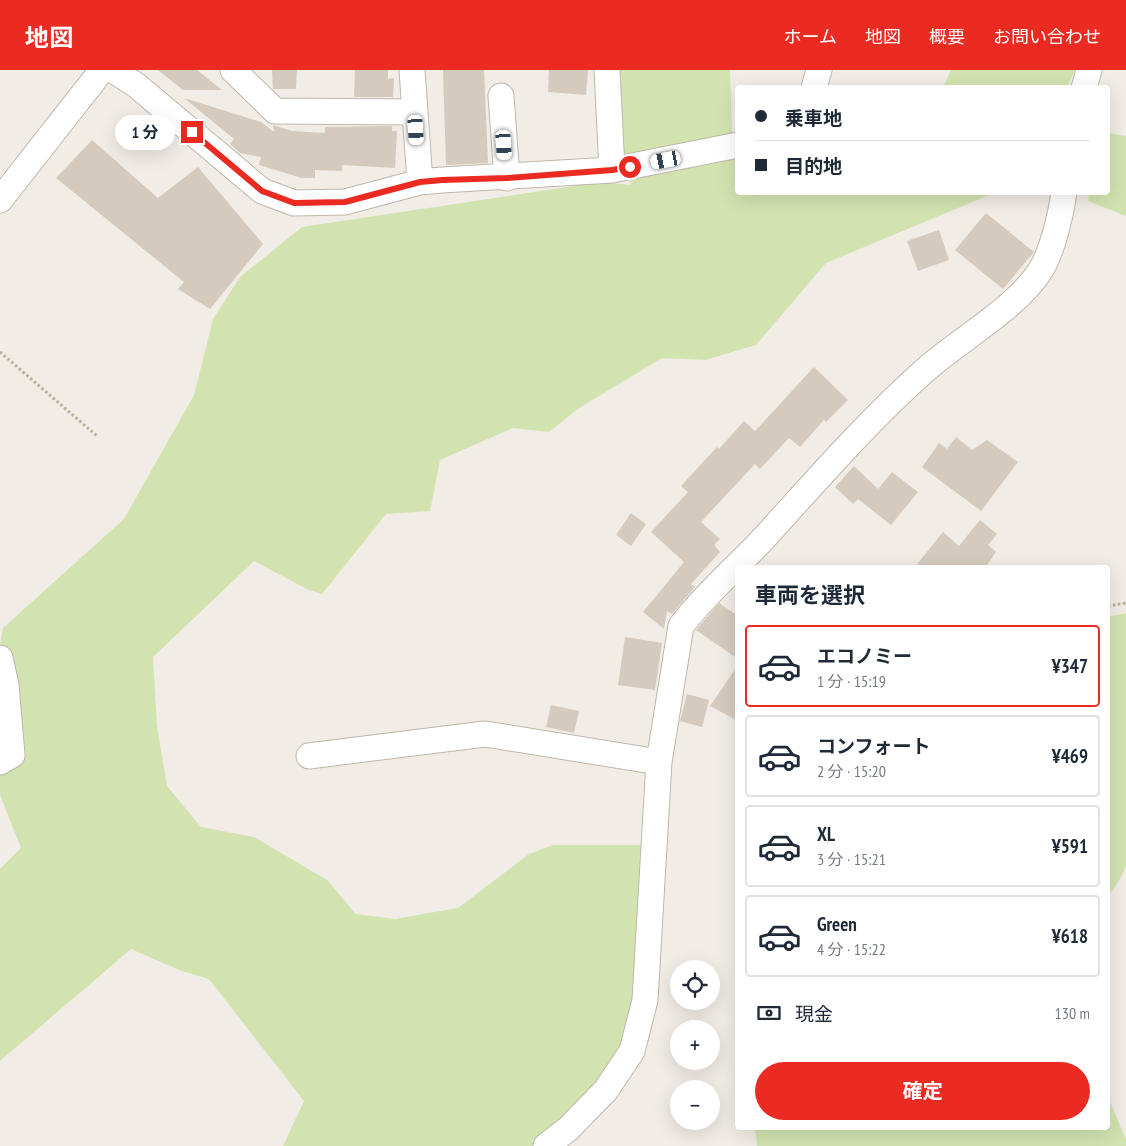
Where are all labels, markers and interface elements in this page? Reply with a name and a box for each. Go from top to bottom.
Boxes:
text: 地図 [25,22,73,53]
text: ホーム [784,25,837,48]
text: 地図 [865,25,901,48]
text: 概要 [929,25,965,48]
text: お問い合わせ [993,25,1101,48]
text: 乗車地 [785,106,842,130]
callout: 1 分 [114,114,174,150]
car [407,115,424,145]
route end [181,121,203,143]
text: 1 分 [132,122,158,142]
car [495,130,512,160]
car [649,150,682,170]
text: 目的地 [785,154,842,178]
route start [619,156,641,178]
text: 車両を選択 [755,581,865,609]
icon: car [757,644,802,689]
text: エコノミー [817,644,912,668]
text: ¥347 [1052,654,1088,678]
text: 1 分 · 15:19 [817,671,886,691]
icon: car [757,734,802,779]
text: コンフォート [817,734,930,758]
text: ¥469 [1052,744,1088,768]
text: 2 分 · 15:20 [817,761,886,781]
text: XL [817,822,835,846]
icon: car [757,824,802,869]
text: ¥591 [1052,834,1088,858]
text: 3 分 · 15:21 [817,849,886,869]
text: Green [817,912,857,936]
icon: car [757,914,802,959]
text: ¥618 [1052,924,1088,948]
text: 4 分 · 15:22 [817,939,886,959]
map controls [670,960,720,1130]
button: locate [670,960,720,1010]
icon: cash [755,999,783,1027]
text: 現金 [795,1002,833,1026]
text: 130 m [1055,1003,1090,1023]
button: + [670,1020,720,1070]
button: 確定 [755,1062,1090,1120]
button: − [670,1080,720,1130]

